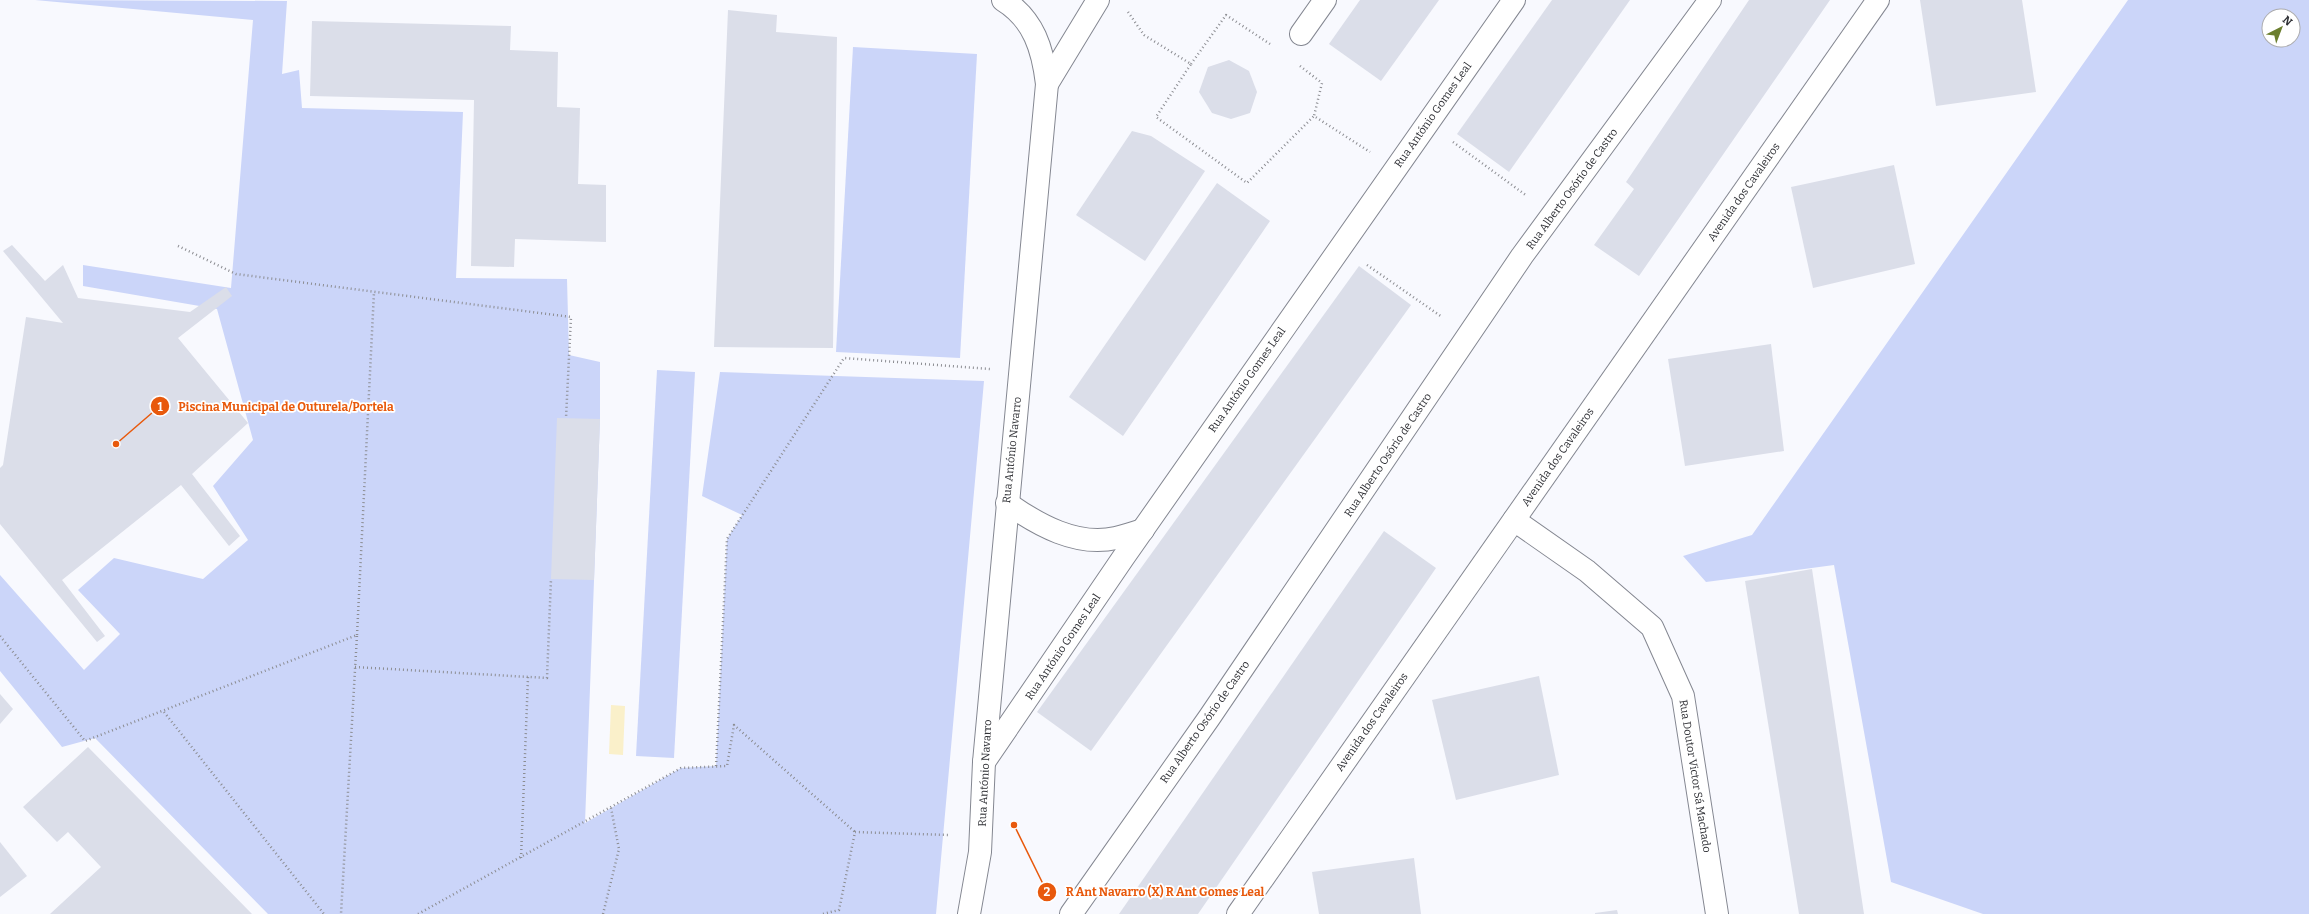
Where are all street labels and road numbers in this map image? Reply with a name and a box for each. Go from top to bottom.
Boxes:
street label: Rua António Gomes Leal [1392,60,1474,170]
street label: Rua Alberto Osório de Castro [1524,126,1620,252]
street label: Avenida dos Cavaleiros [1705,140,1783,244]
street label: Rua António Gomes Leal [1206,325,1288,435]
street label: Rua Alberto Osório de Castro [1342,391,1434,519]
street label: Rua António Navarro [1000,396,1024,504]
street label: Avenida dos Cavaleiros [1519,405,1597,509]
street label: Rua António Gomes Leal [1023,592,1103,702]
street label: Rua Alberto Osório de Castro [1158,658,1252,786]
street label: Avenida dos Cavaleiros [1333,670,1411,774]
street label: Rua Doutor Victor Sá Machado [1676,699,1714,853]
street label: Rua António Navarro [976,719,994,827]

